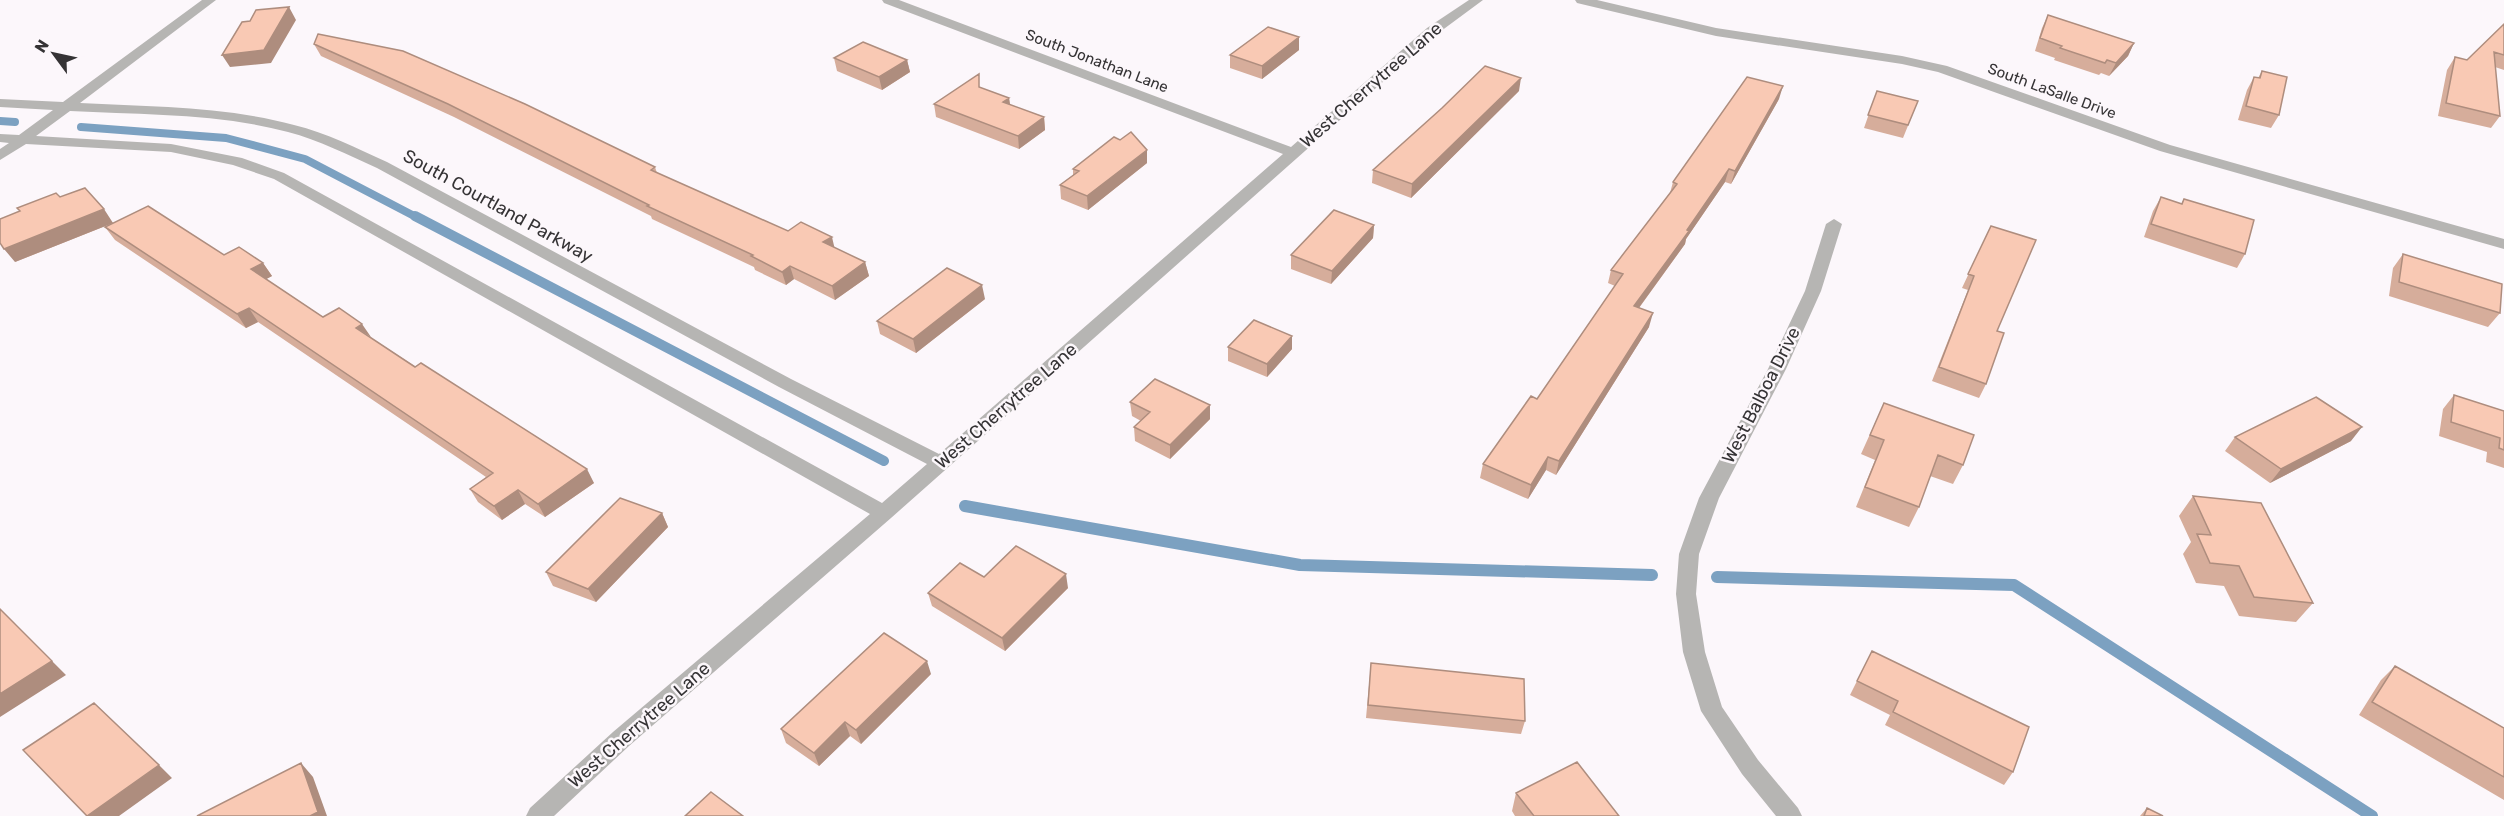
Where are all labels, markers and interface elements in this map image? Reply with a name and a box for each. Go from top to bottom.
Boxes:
street label: West Cherrytree Lane [1296,17,1446,153]
north arrow [24,24,84,84]
street label: South Jonathan Lane [1023,25,1171,97]
text: N [31,36,53,56]
street label: South LaSalle Drive [1985,59,2119,123]
street label: South Courtland Parkway [399,145,597,267]
street label: West Balboa Drive [1717,323,1805,467]
street label: West Cherrytree Lane [931,338,1081,474]
street label: West Cherrytree Lane [564,657,714,793]

